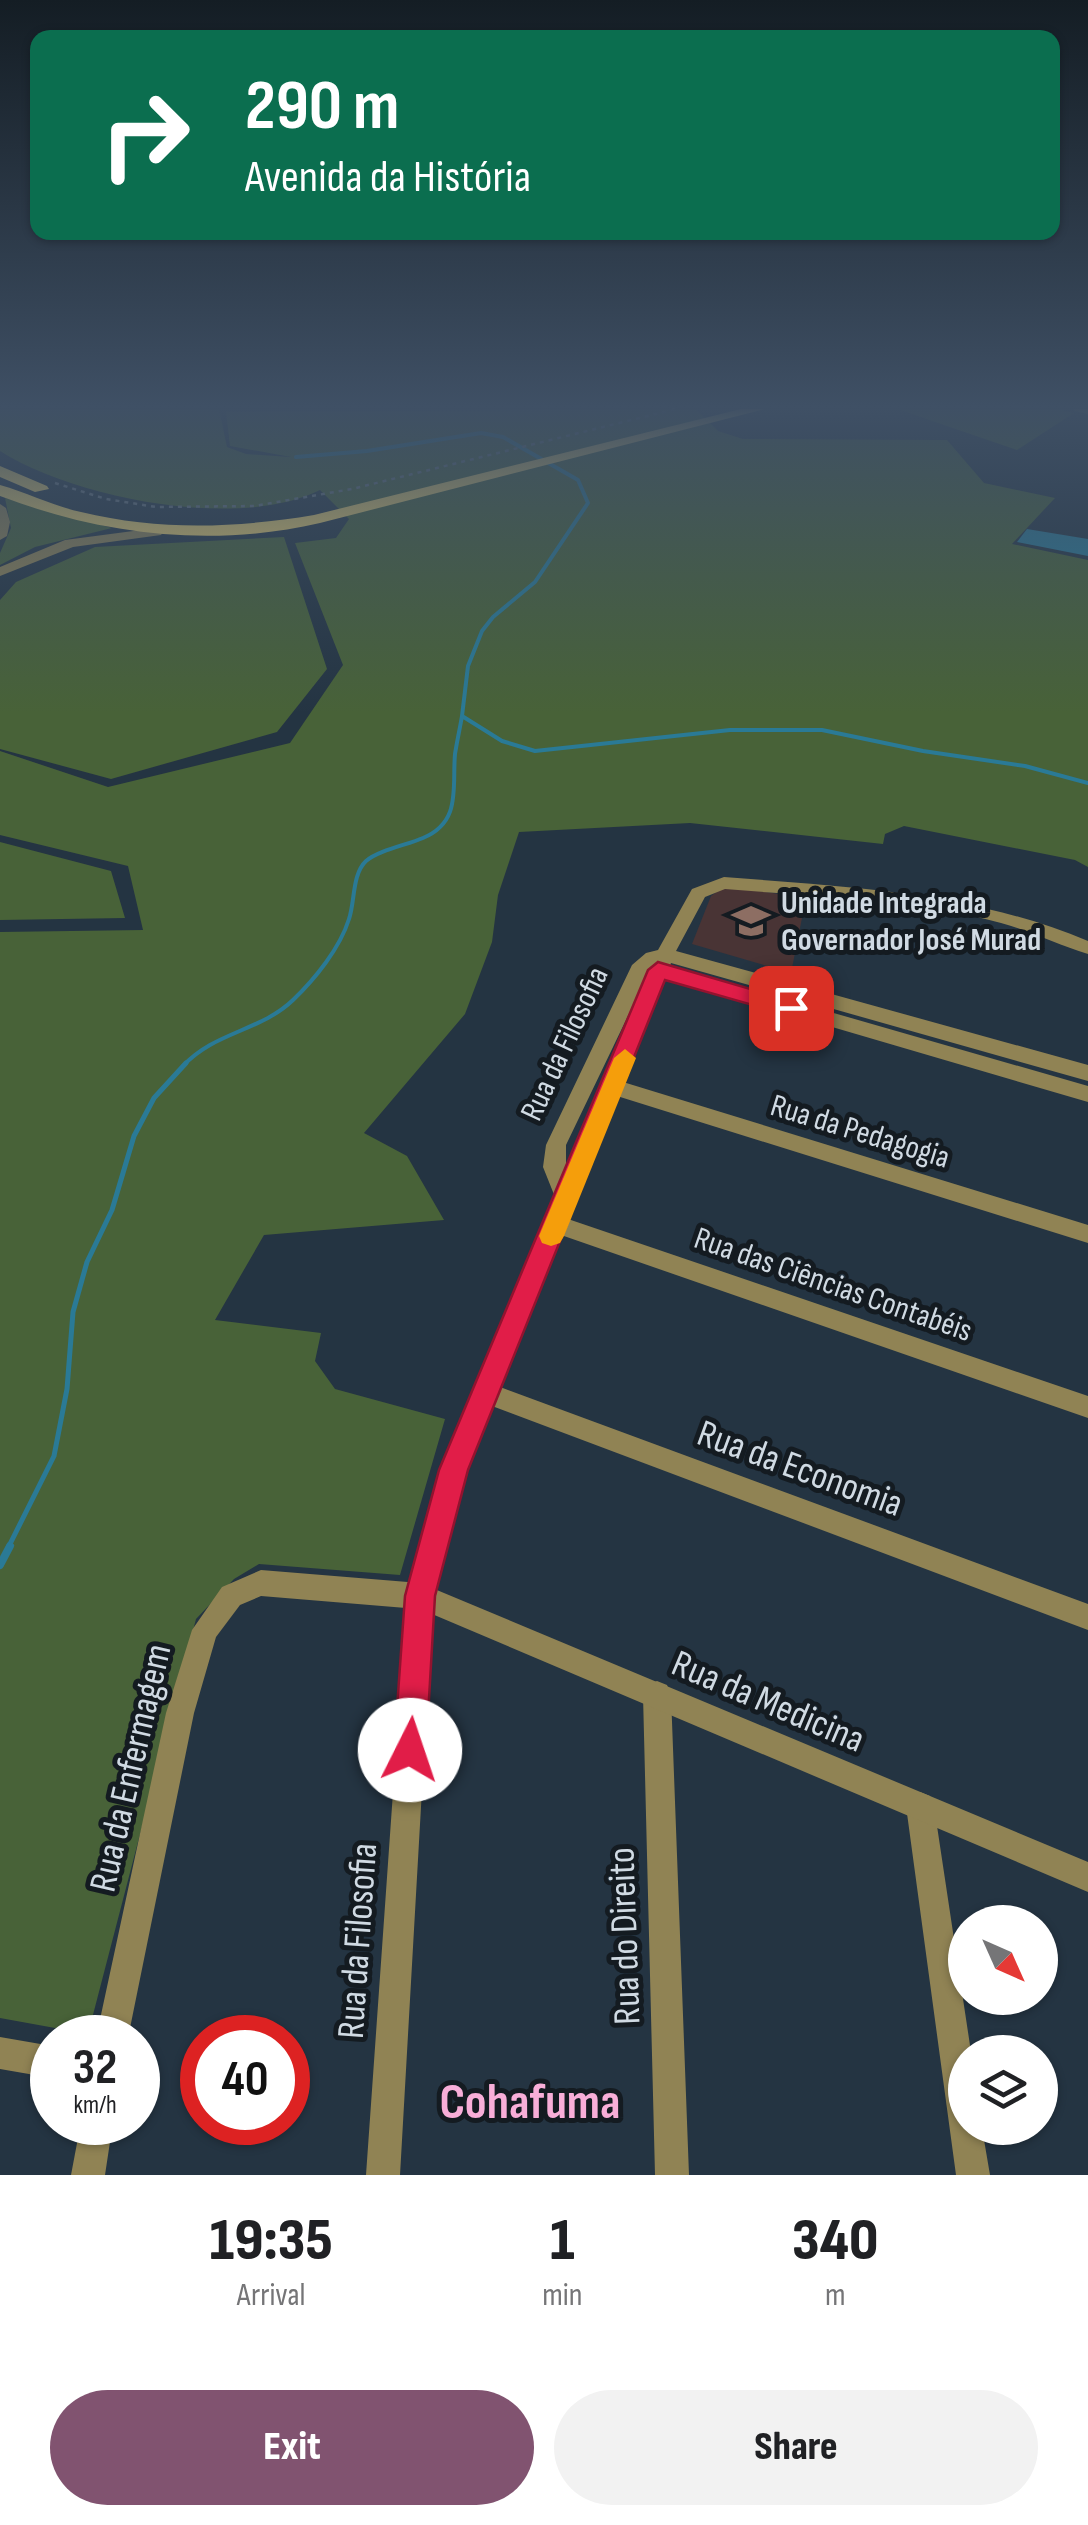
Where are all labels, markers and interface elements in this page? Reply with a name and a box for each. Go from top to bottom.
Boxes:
text: 290 m [245,65,400,149]
icon: right [80,70,210,200]
text: Avenida da História [245,150,531,205]
place label: Unidade Integrada Governador José Murad [781,884,1041,960]
school or university icon: Unidade Integrada Governador José Murad [730,900,772,942]
street label: Rua da Filosofia [512,961,618,1127]
pin [749,966,834,1051]
icon: arrive [764,981,819,1036]
street label: Rua da Pedagogia [766,1086,954,1178]
street label: Rua das Ciências Contabéis [689,1219,977,1351]
street label: Rua da Economia [691,1411,909,1527]
street label: Rua da Enfermagem [81,1640,181,1896]
street label: Rua da Medicina [665,1641,871,1763]
position arrow [358,1698,462,1802]
street label: Rua da Filosofia [329,1842,387,2040]
street label: Rua do Direito [599,1847,651,2025]
north arrow [948,1905,1058,2015]
map controls [948,1905,1058,2145]
speed limit sign: 40 [180,2015,310,2145]
button: layers [948,2035,1058,2145]
text: 32 [73,2038,117,2098]
district label: Cohafuma [440,2073,620,2133]
text: km/h [73,2090,117,2121]
text: 19:35 [210,2205,333,2277]
text: 1 [550,2205,575,2277]
text: 340 [792,2205,878,2277]
text: Arrival [237,2276,306,2315]
text: min [542,2276,583,2315]
text: m [825,2276,846,2315]
button: Exit [50,2390,534,2505]
button: Share [554,2390,1038,2505]

